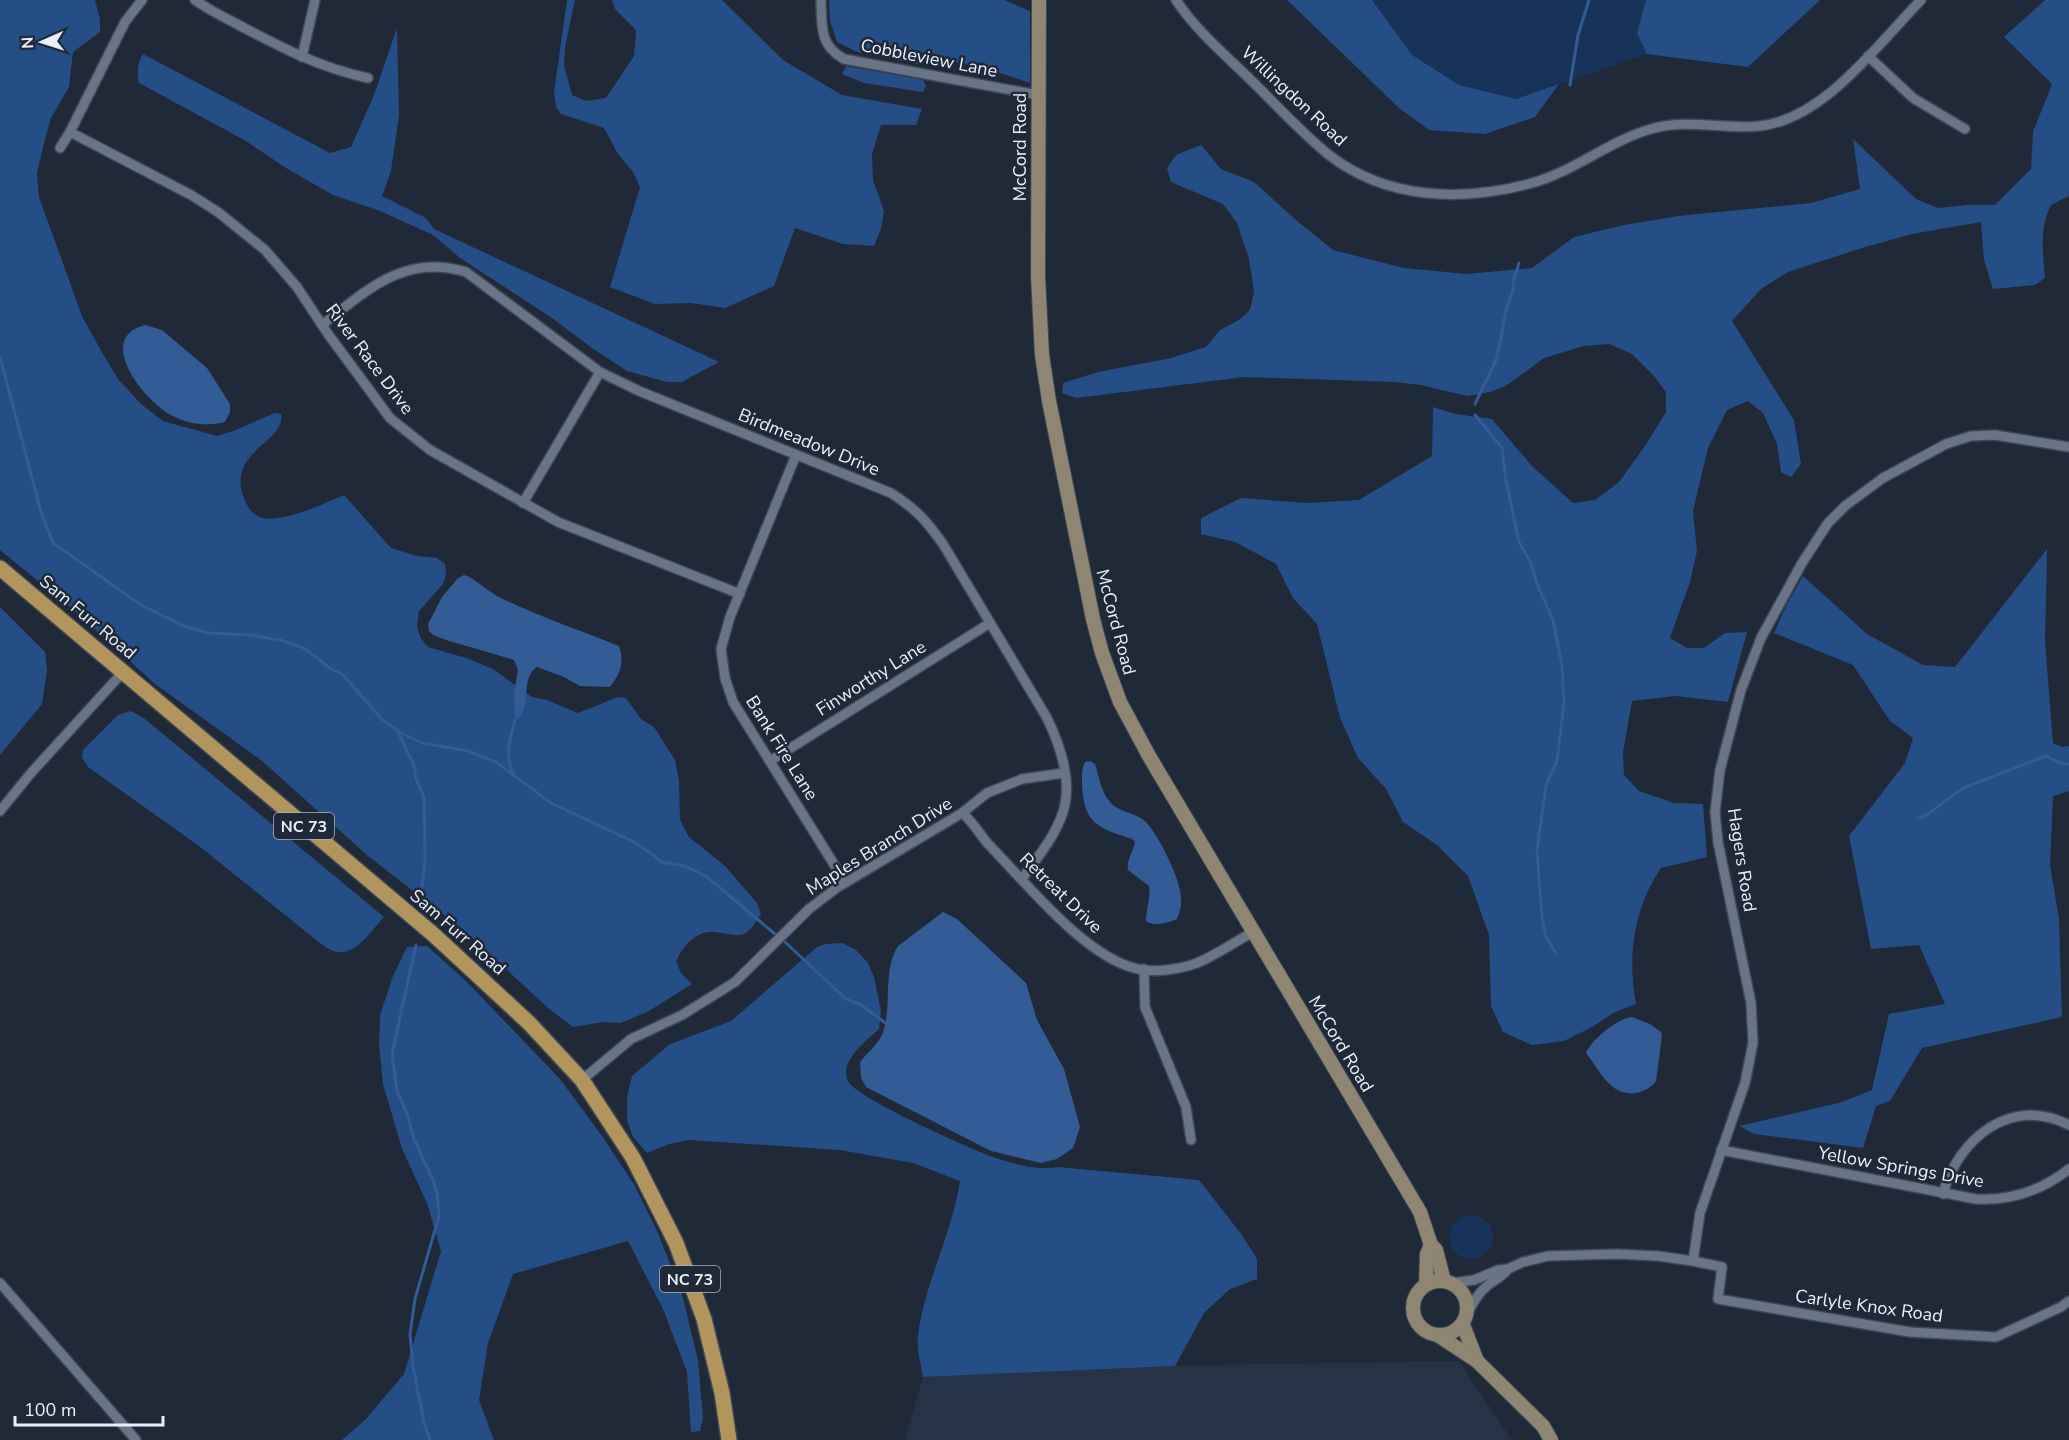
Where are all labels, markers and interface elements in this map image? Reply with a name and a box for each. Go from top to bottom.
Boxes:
north arrow [12,12,72,72]
street label: Cobbleview Lane [859,33,999,83]
text: N [17,36,39,49]
street label: Willingdon Road [1236,41,1352,151]
street label: McCord Road [1008,93,1032,201]
street label: River Race Drive [321,299,419,419]
street label: Birdmeadow Drive [735,403,883,481]
street label: McCord Road [1090,566,1142,678]
street label: Sam Furr Road [34,569,142,665]
street label: Finworthy Lane [811,635,931,721]
street label: Bank Fire Lane [740,691,824,805]
street label: Maples Branch Drive [802,791,956,901]
street label: Hagers Road [1722,806,1762,914]
road number: NC 73 [274,813,334,839]
street label: Retreat Drive [1014,847,1108,939]
street label: Sam Furr Road [405,884,511,980]
street label: McCord Road [1303,991,1379,1097]
street label: Yellow Springs Drive [1815,1140,1986,1193]
road number: NC 73 [660,1266,720,1292]
street label: Carlyle Knox Road [1794,1284,1944,1328]
scale bar [15,1389,164,1427]
text: 100 m [24,1398,76,1422]

